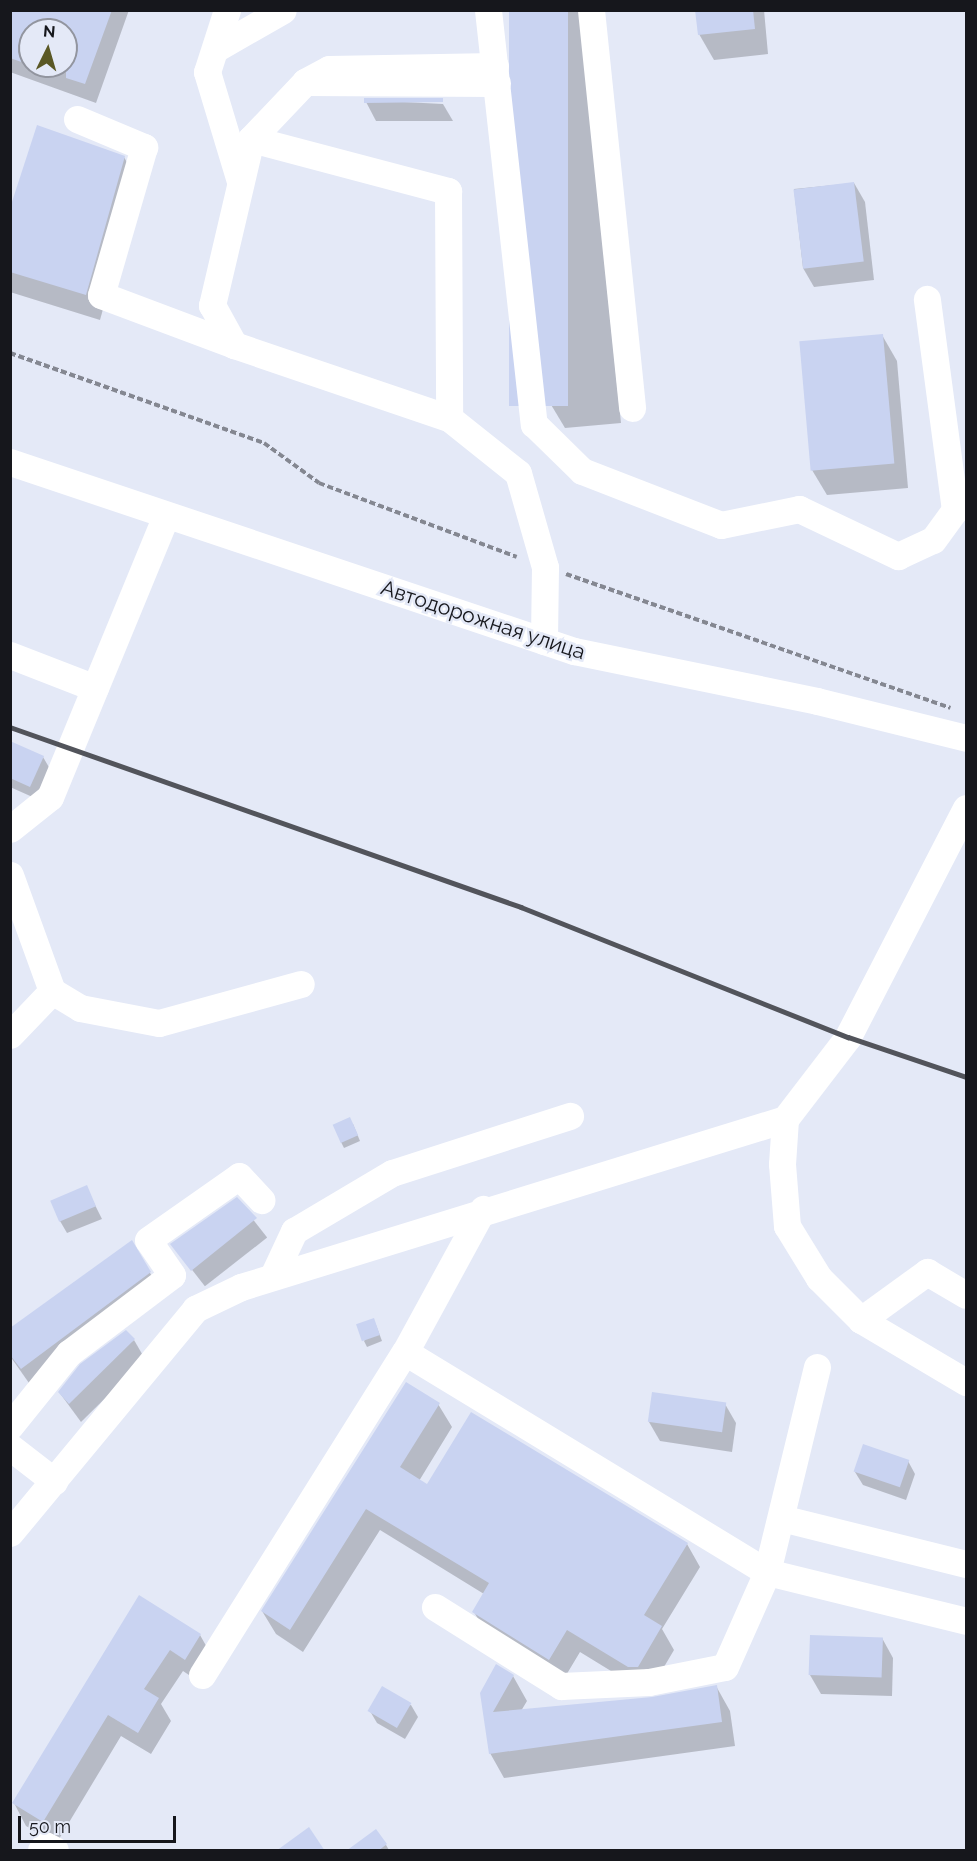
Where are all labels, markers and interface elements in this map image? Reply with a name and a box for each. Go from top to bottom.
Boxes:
north arrow [18,18,78,78]
text: N [43,22,56,42]
street label: Автодорожная улица [377,575,589,665]
scale bar [21,1804,178,1842]
text: 50 m [29,1816,71,1837]

